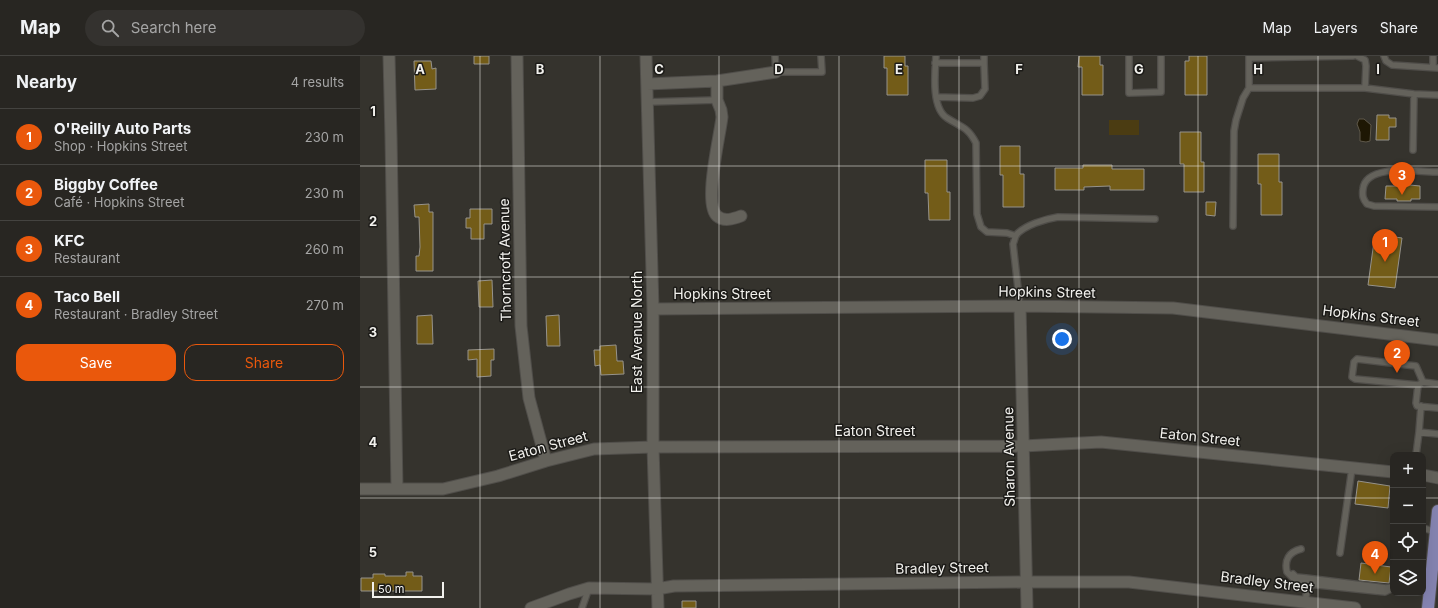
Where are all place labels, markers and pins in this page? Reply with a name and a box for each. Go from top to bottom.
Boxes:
pin: 3 [1389,162,1415,195]
pin: 1 [1372,229,1398,262]
pin: 2 [1384,340,1410,373]
pin: 4 [1362,541,1388,574]

